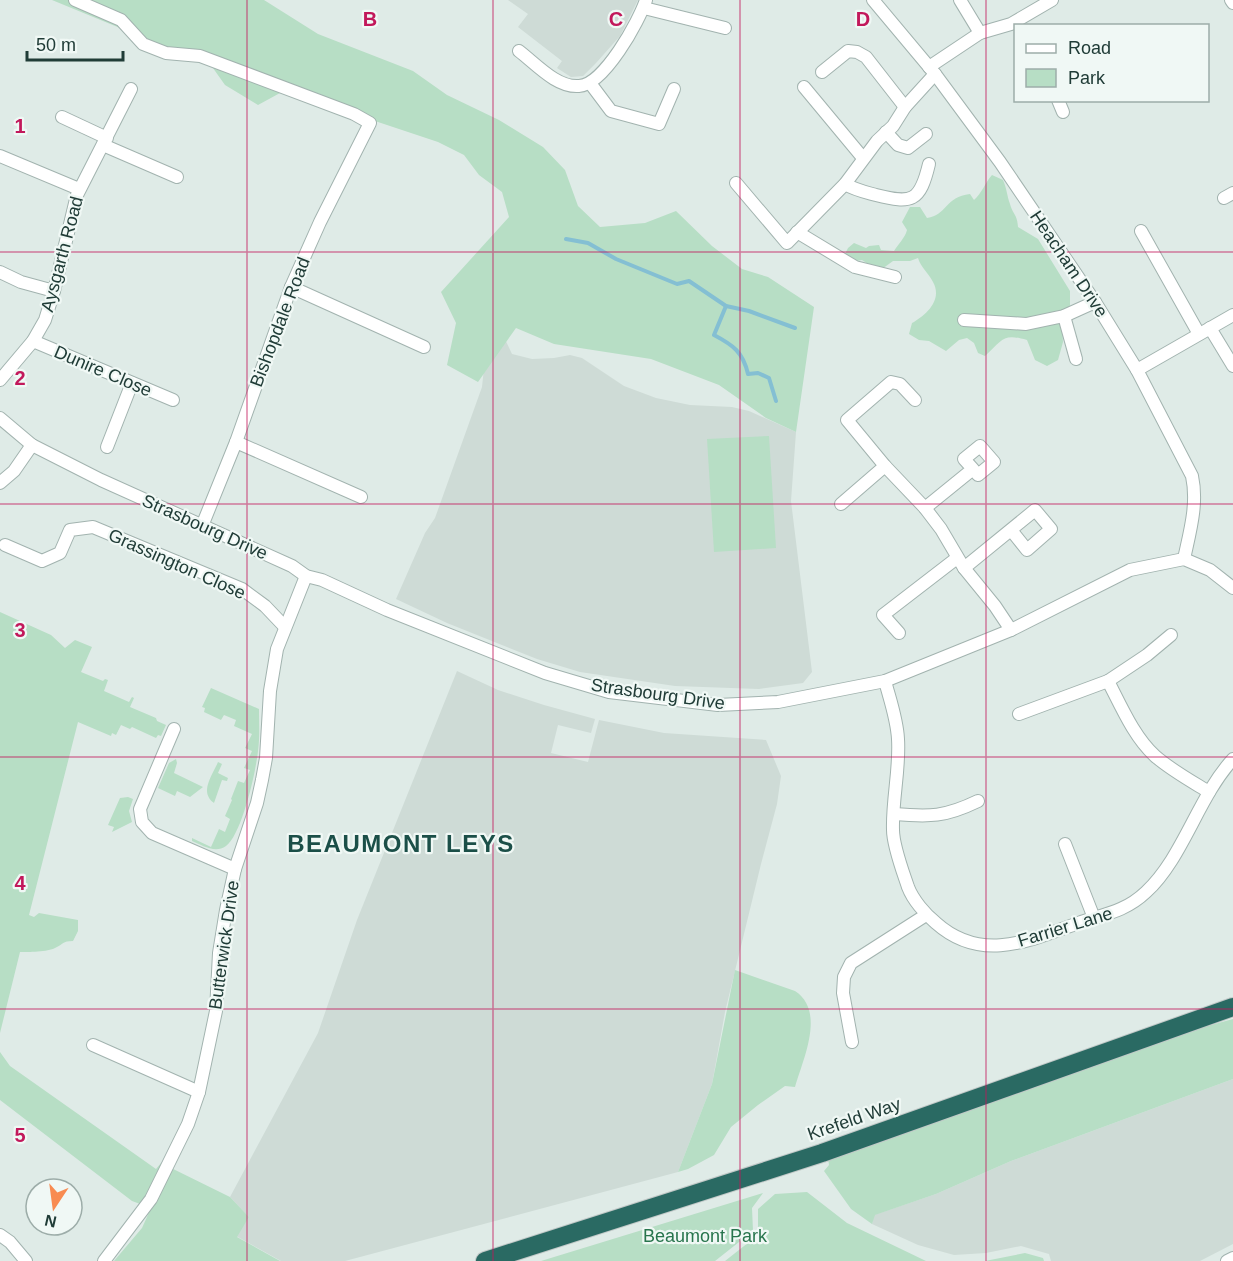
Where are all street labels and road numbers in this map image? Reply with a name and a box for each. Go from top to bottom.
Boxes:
street label: Aysgarth Road [37,194,87,314]
street label: Heacham Drive [1026,207,1112,321]
street label: Bishopdale Road [246,254,314,390]
street label: Dunire Close [51,341,155,401]
street label: Strasbourg Drive [139,490,271,564]
street label: Grassington Close [105,525,249,603]
street label: Strasbourg Drive [590,675,726,713]
street label: Butterwick Drive [205,879,243,1011]
street label: Farrier Lane [1015,903,1115,951]
street label: Krefeld Way [805,1094,903,1144]

